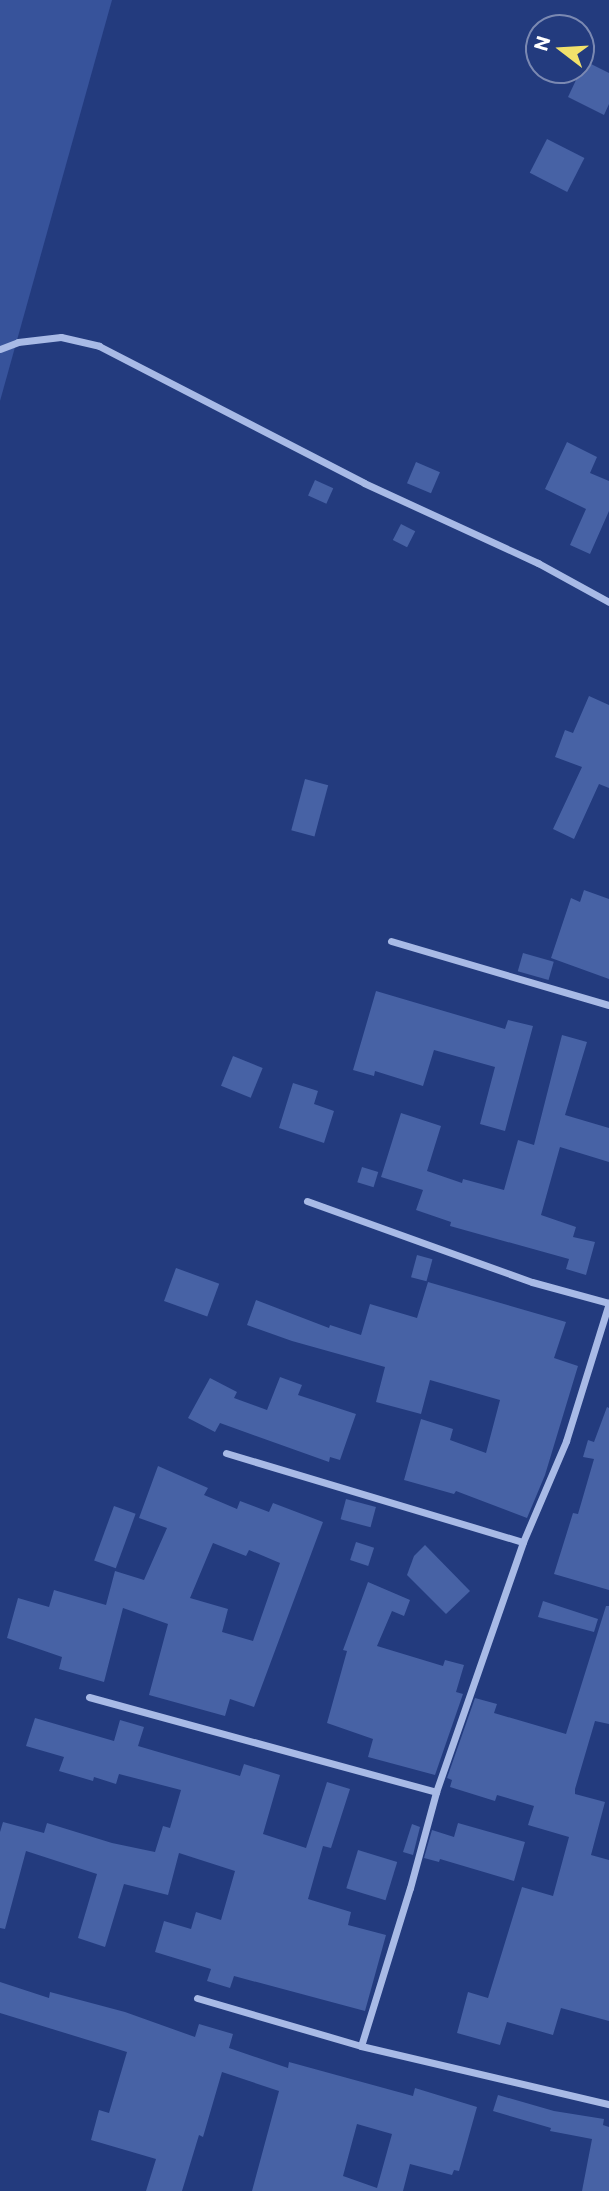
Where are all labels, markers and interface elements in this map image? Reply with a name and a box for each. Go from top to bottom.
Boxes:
north arrow [525,14,595,84]
text: N [528,33,554,53]

